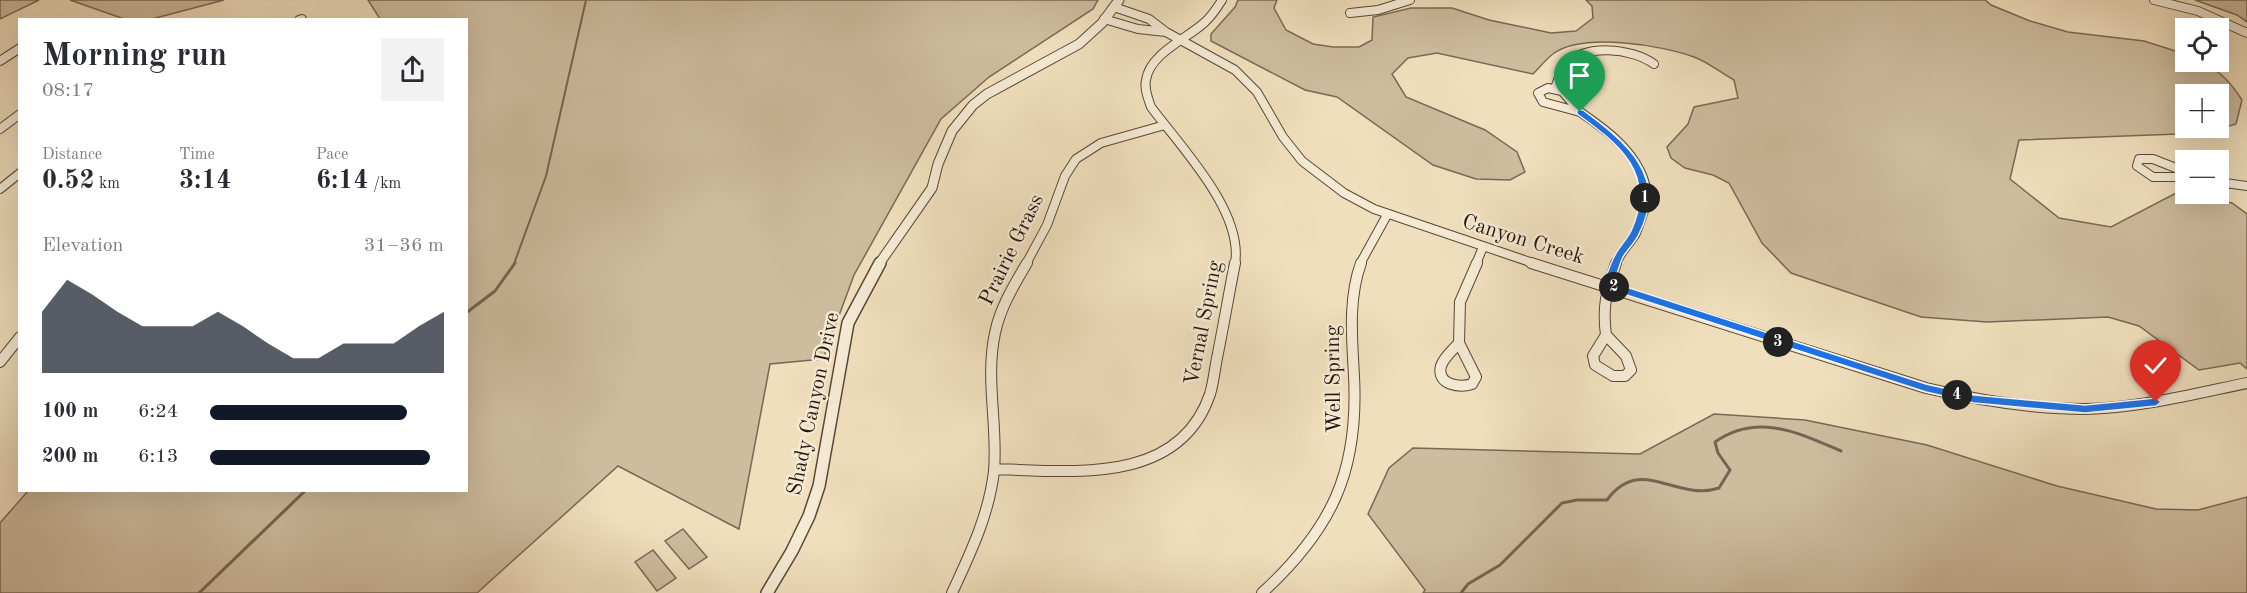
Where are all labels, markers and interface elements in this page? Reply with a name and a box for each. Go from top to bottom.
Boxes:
map controls [2175,18,2229,204]
button: locate [2175,18,2229,72]
button: share [381,38,444,101]
text: Morning run [42,40,227,73]
pin [1554,50,1605,112]
icon: arrive [1563,59,1596,92]
text: 08:17 [42,81,94,101]
button: + [2175,84,2229,138]
text: Distance [42,147,102,163]
text: Time [179,147,215,163]
text: Pace [316,147,348,163]
button: − [2175,150,2229,204]
text: 0.52 [42,168,95,194]
text: 3:14 [179,168,232,194]
text: 6:14 [316,168,369,194]
text: km [95,176,120,192]
text: /km [369,176,401,192]
pin: 1 [1630,183,1660,213]
text: 1 [1640,190,1650,206]
street label: Prairie Grass [976,191,1048,309]
street label: Canyon Creek [1459,211,1587,269]
text: Elevation [42,236,123,256]
text: 31–36 m [364,236,444,256]
street label: Vernal Spring [1182,258,1227,387]
pin: 2 [1599,272,1629,302]
text: 2 [1609,279,1619,295]
street label: Shady Canyon Drive [784,310,844,498]
street label: Well Spring [1323,324,1345,433]
pin: 3 [1763,327,1793,357]
text: 3 [1773,334,1783,350]
pin [2130,340,2181,402]
icon: check [2139,349,2172,382]
pin: 4 [1942,380,1972,410]
text: 4 [1952,387,1962,403]
text: 100 m [42,402,98,422]
text: 6:24 [138,402,178,422]
text: 200 m [42,447,98,467]
text: 6:13 [138,447,178,467]

